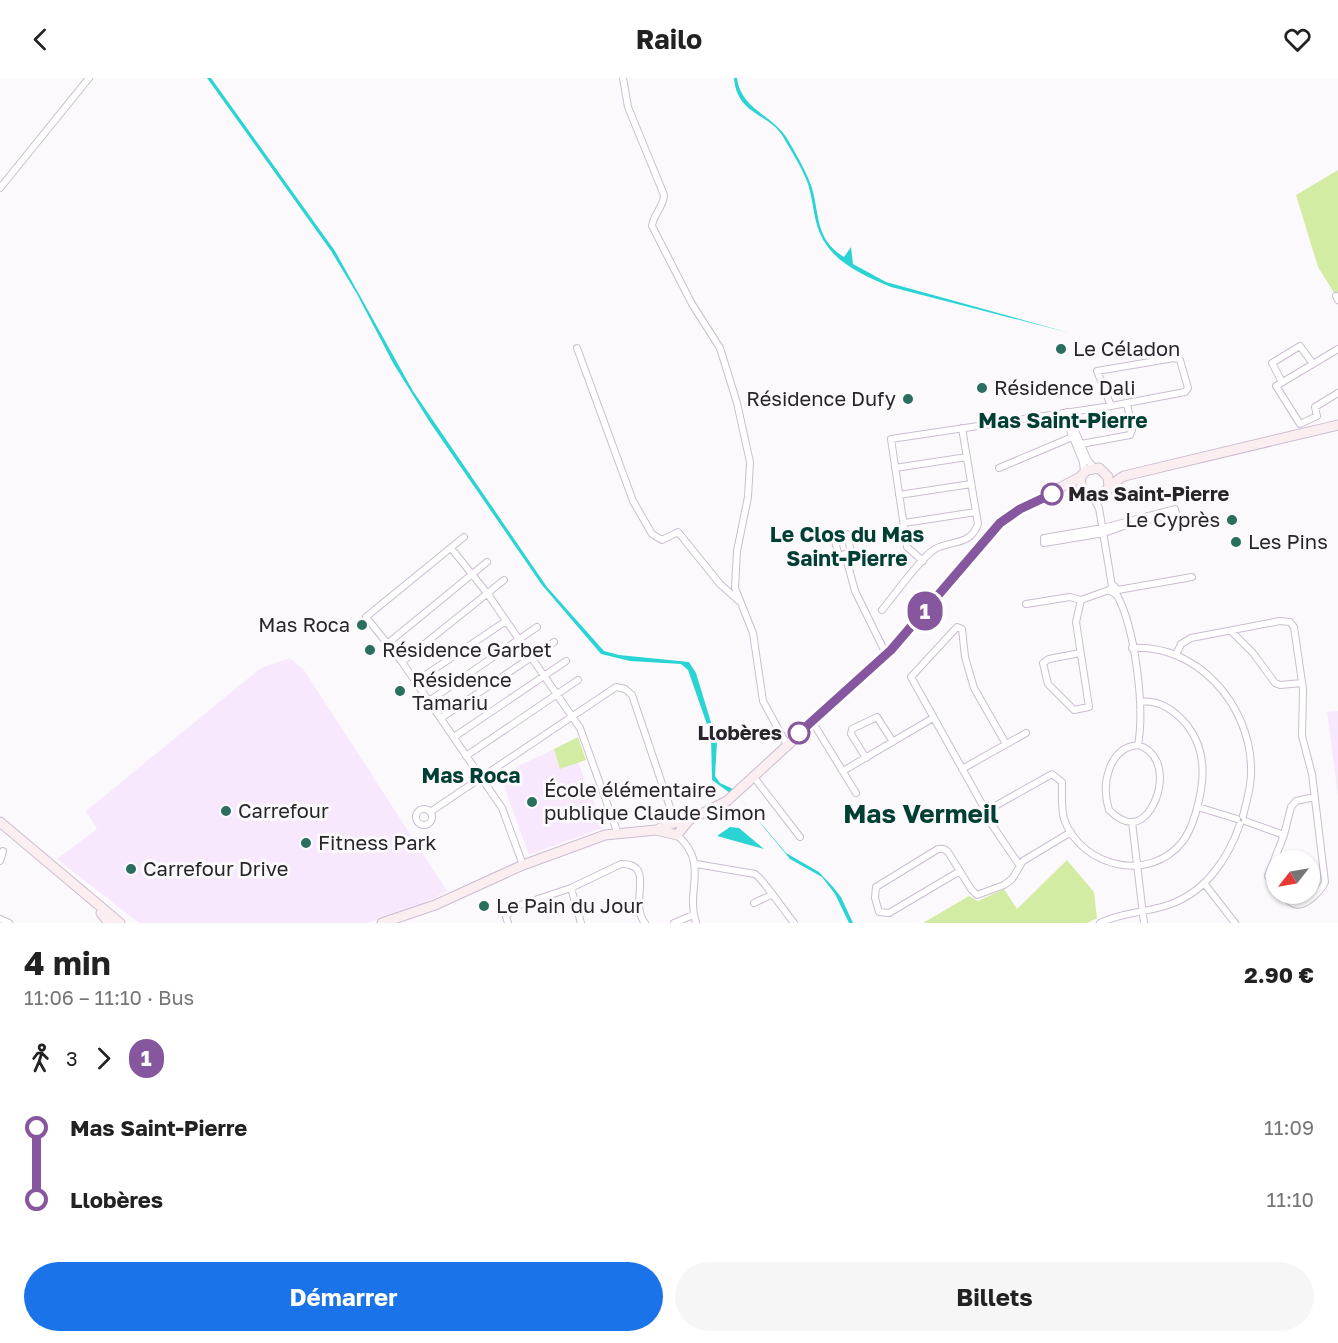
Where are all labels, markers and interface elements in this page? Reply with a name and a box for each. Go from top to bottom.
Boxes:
icon: back [24,23,57,56]
text: Railo [636,23,702,55]
icon: heart [1281,23,1314,56]
place label: Le Céladon [1073,336,1180,360]
marker: Le Céladon [1054,342,1068,356]
place label: Résidence Dali [994,375,1136,399]
marker: Résidence Dali [975,381,989,395]
place label: Résidence Dufy [746,386,896,410]
marker: Résidence Dufy [901,392,915,406]
district label: Mas Saint-Pierre [978,407,1148,433]
place label: Mas Saint-Pierre [1068,481,1229,505]
marker: Mas Saint-Pierre [1041,483,1063,505]
place label: Le Cyprès [1125,507,1220,531]
marker: Le Cyprès [1225,513,1239,527]
district label: Le Clos du Mas Saint-Pierre [770,521,924,571]
place label: Les Pins [1248,529,1328,553]
marker: Les Pins [1229,535,1243,549]
line badge: 1 [906,592,944,630]
text: 1 [920,598,930,624]
place label: Mas Roca [258,612,350,636]
marker: Mas Roca [355,618,369,632]
place label: Résidence Garbet [382,637,552,661]
marker: Résidence Garbet [363,643,377,657]
place label: Résidence Tamariu [412,667,512,714]
marker: Résidence Tamariu [393,684,407,698]
place label: Llobères [697,720,782,744]
marker: Llobères [788,722,810,744]
district label: Mas Roca [421,762,521,788]
place label: École élémentaire publique Claude Simon [544,777,766,824]
marker: École élémentaire publique Claude Simon [525,795,539,809]
place label: Carrefour [238,798,329,822]
district label: Mas Vermeil [843,798,999,829]
marker: Carrefour [219,804,233,818]
place label: Fitness Park [318,830,437,854]
marker: Fitness Park [299,836,313,850]
north arrow [1266,850,1320,904]
map controls [1266,850,1320,904]
place label: Carrefour Drive [143,856,288,880]
marker: Carrefour Drive [124,862,138,876]
place label: Le Pain du Jour [496,893,643,917]
marker: Le Pain du Jour [477,899,491,913]
text: 4 min [24,943,111,982]
text: 2.90 € [1244,961,1314,988]
text: 11:06 – 11:10 · Bus [24,985,194,1009]
icon: walk [24,1042,57,1075]
icon: forward [87,1042,120,1075]
text: 1 [141,1045,152,1071]
text: 3 [66,1046,78,1070]
text: Mas Saint-Pierre [70,1114,247,1141]
text: 11:09 [1264,1115,1314,1139]
text: Llobères [70,1186,163,1213]
text: 11:10 [1267,1187,1314,1211]
button: Démarrer [24,1262,663,1331]
button: Billets [675,1262,1314,1331]

